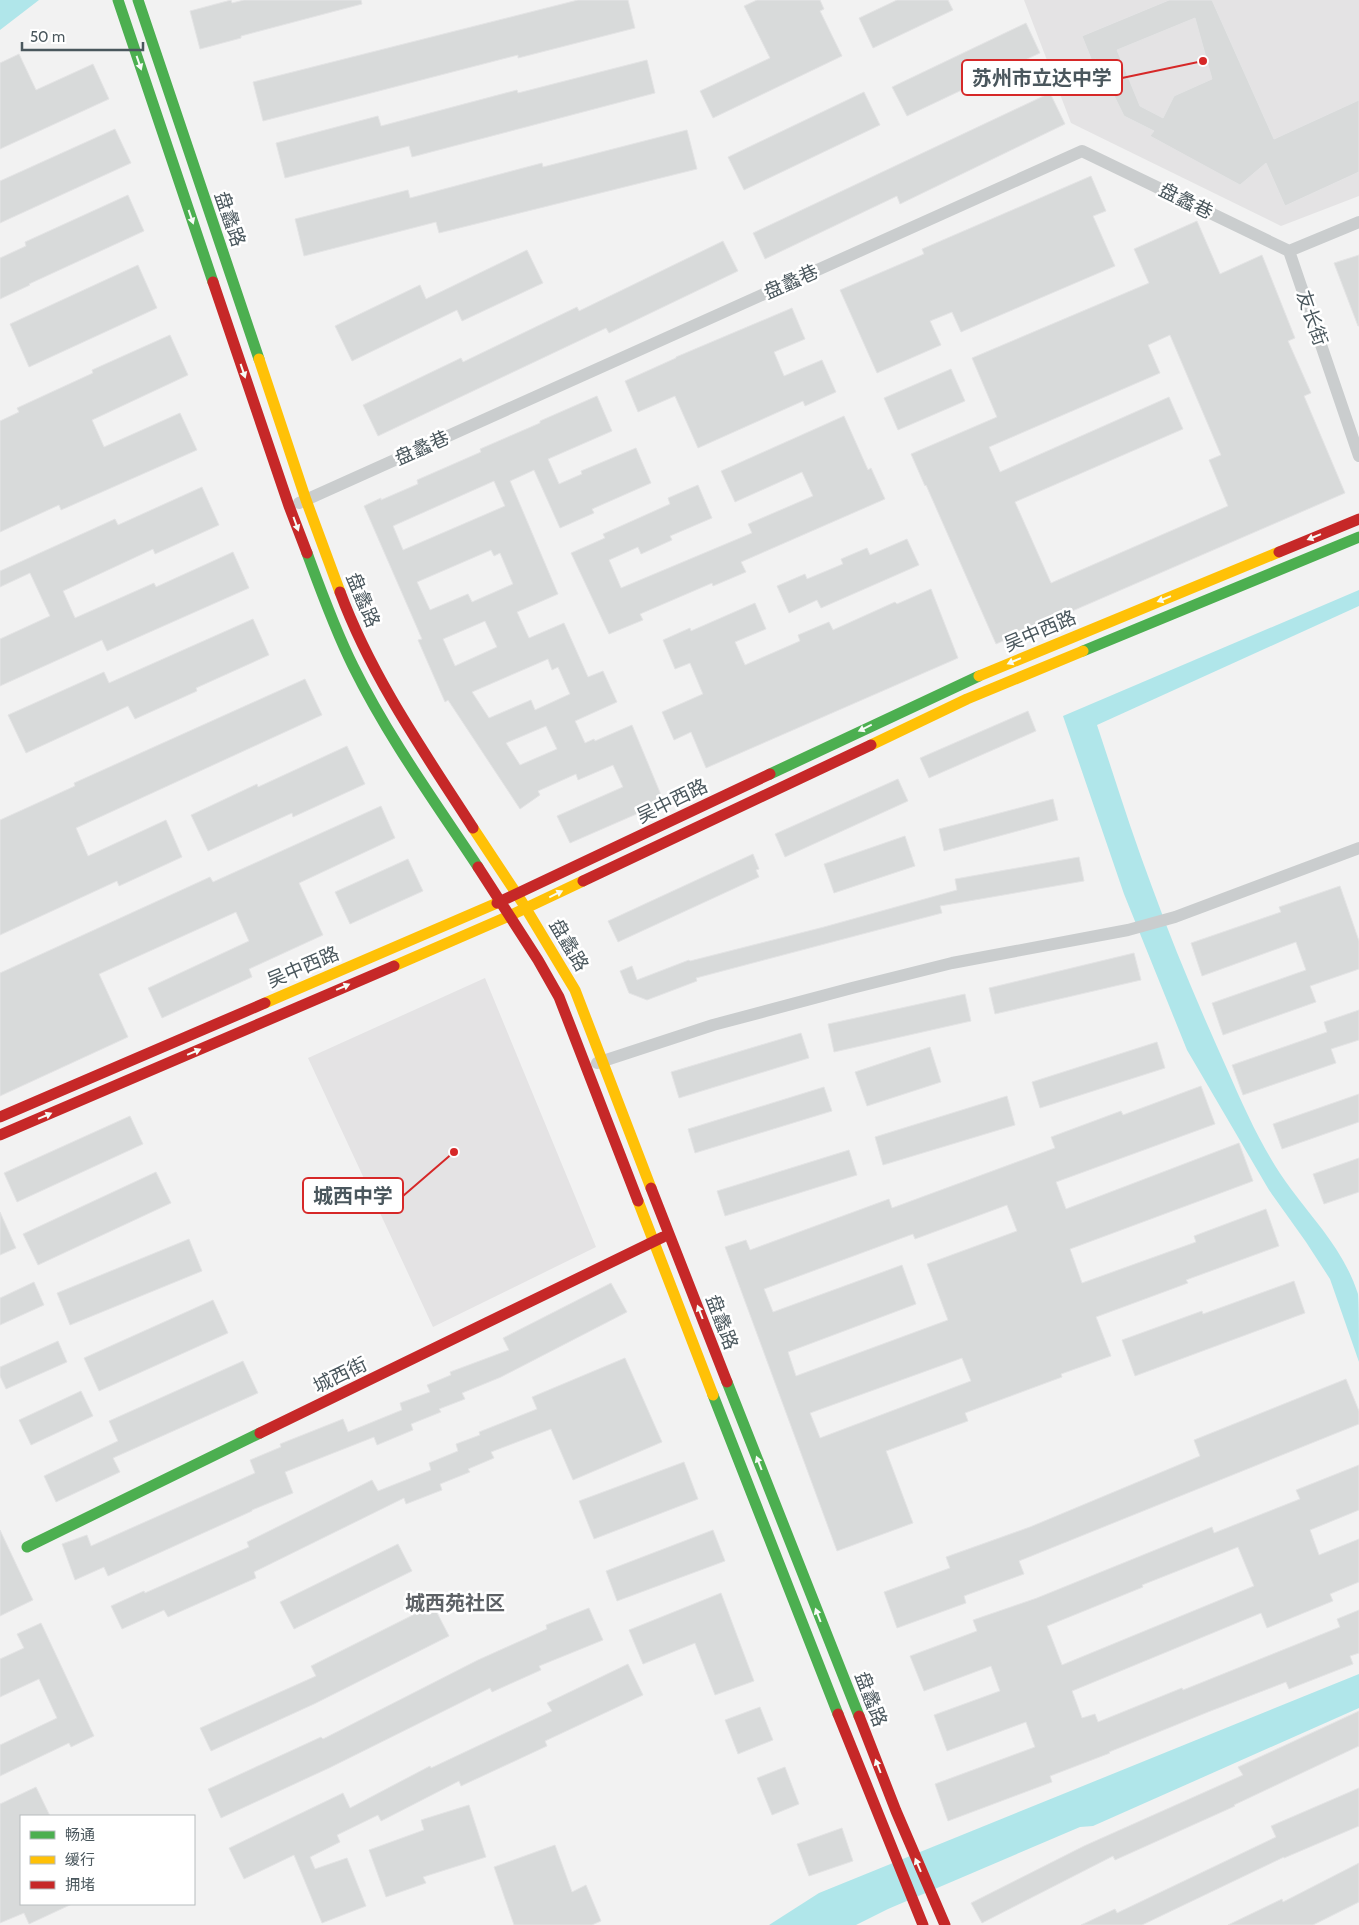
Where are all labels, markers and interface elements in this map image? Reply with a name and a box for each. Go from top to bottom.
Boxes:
scale bar [22,20,144,52]
text: 50 m [30,28,65,46]
one-way arrow [136,55,143,70]
callout: 苏州市立达中学 [962,60,1122,95]
text: 苏州市立达中学 [972,66,1112,90]
street label: 盘蠡巷 [1155,178,1217,224]
street label: 盘蠡路 [210,188,250,250]
one-way arrow [188,209,196,224]
street label: 盘蠡巷 [760,260,822,304]
street label: 友长街 [1292,287,1332,349]
one-way arrow [240,363,248,378]
street label: 盘蠡巷 [391,426,453,470]
one-way arrow [293,517,300,532]
one-way arrow [1306,533,1321,541]
street label: 盘蠡路 [341,569,385,631]
one-way arrow [1156,595,1171,603]
street label: 吴中西路 [1001,606,1079,656]
one-way arrow [1007,658,1021,666]
one-way arrow [858,724,872,732]
street label: 吴中西路 [633,774,711,828]
one-way arrow [549,890,563,898]
street label: 盘蠡路 [544,915,594,975]
street label: 吴中西路 [264,942,342,992]
one-way arrow [336,983,350,991]
one-way arrow [187,1047,201,1055]
one-way arrow [38,1111,52,1119]
callout: 城西中学 [303,1178,403,1213]
text: 城西中学 [313,1184,393,1208]
street label: 盘蠡路 [701,1291,743,1353]
one-way arrow [695,1305,703,1319]
street label: 城西街 [309,1352,371,1398]
one-way arrow [755,1456,762,1471]
district label: 城西苑社区 [405,1591,505,1615]
one-way arrow [814,1607,822,1622]
street label: 盘蠡路 [850,1668,892,1730]
one-way arrow [874,1758,882,1773]
legend [20,1815,195,1905]
text: 畅通 [65,1826,95,1844]
text: 缓行 [65,1851,95,1869]
one-way arrow [914,1858,922,1873]
text: 拥堵 [65,1876,95,1894]

